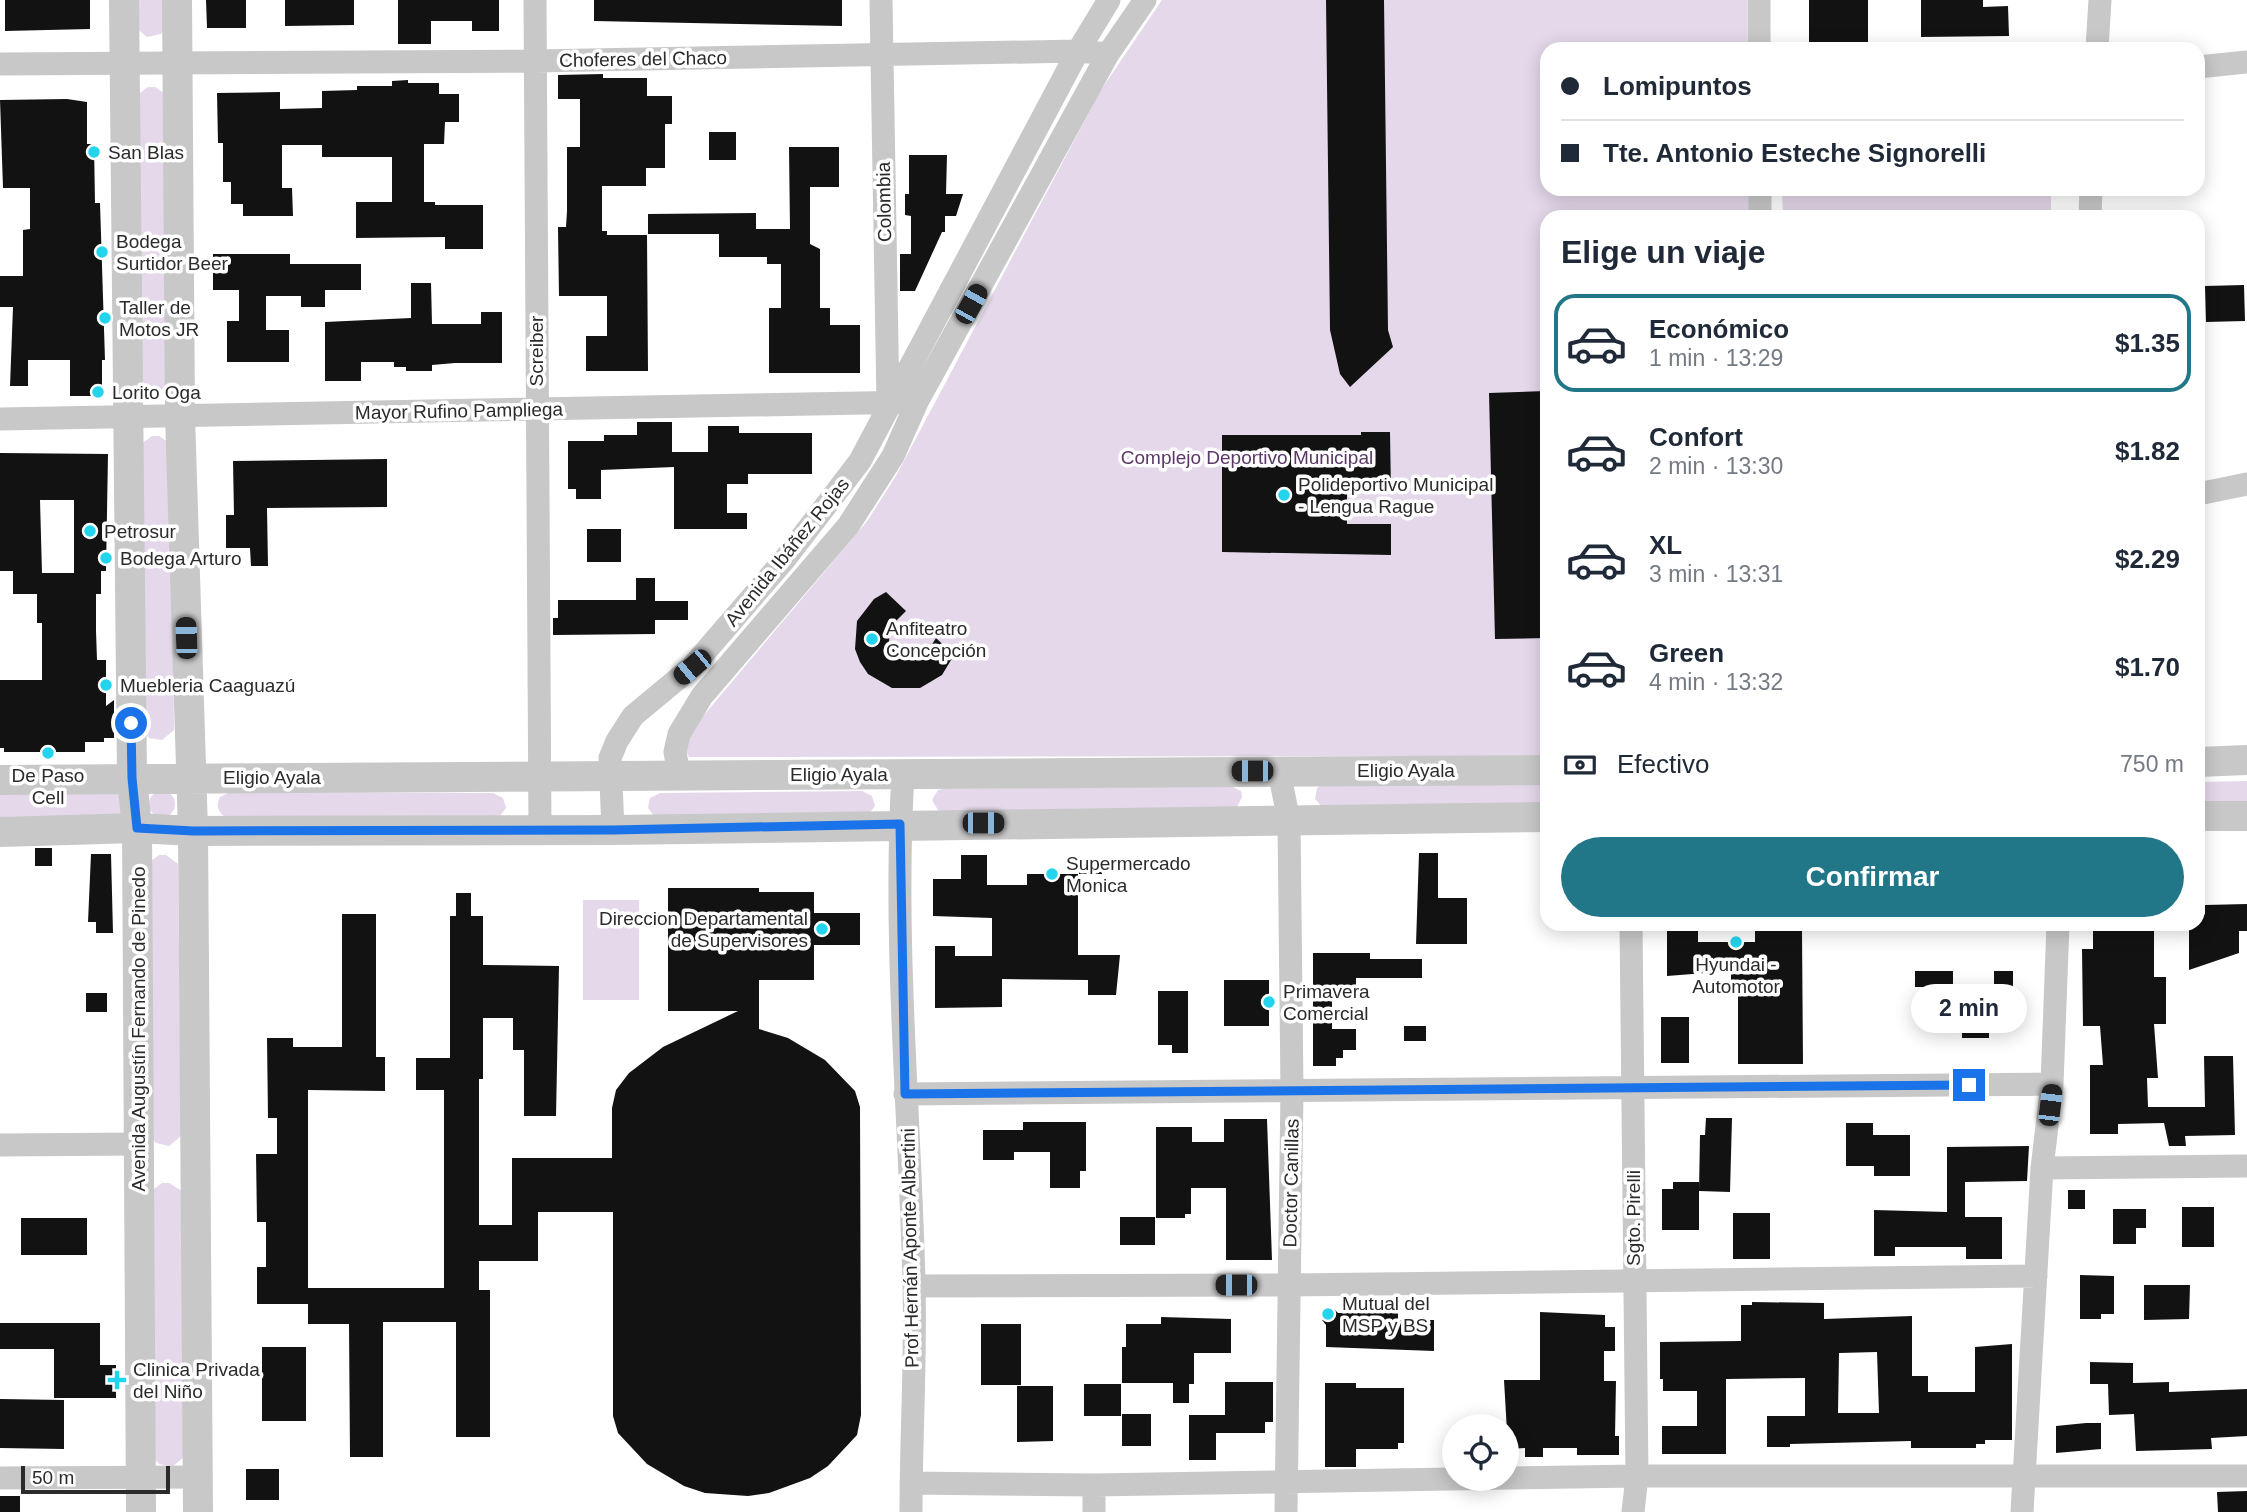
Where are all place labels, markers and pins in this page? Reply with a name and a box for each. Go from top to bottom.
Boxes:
place label: San Blas [108,142,184,163]
marker: San Blas [86,144,102,160]
place label: Bodega Surtidor Beer [116,231,229,274]
marker: Bodega Surtidor Beer [94,244,110,260]
place label: Taller de Motos JR [119,297,199,340]
marker: Taller de Motos JR [97,310,113,326]
place label: Lorito Oga [112,382,201,403]
marker: Lorito Oga [90,384,106,400]
place label: Polideportivo Municipal - Lengua Rague [1298,474,1493,517]
marker: Polideportivo Municipal - Lengua Rague [1276,487,1292,503]
place label: Petrosur [104,521,176,542]
marker: Petrosur [82,523,98,539]
place label: Bodega Arturo [120,548,241,569]
marker: Bodega Arturo [98,550,114,566]
place label: Anfiteatro Concepción [886,618,986,661]
marker: Anfiteatro Concepción [864,631,880,647]
place label: Muebleria Caaguazú [120,675,295,696]
marker: Muebleria Caaguazú [98,677,114,693]
marker: De Paso Cell [40,745,56,761]
place label: De Paso Cell [12,765,84,808]
place label: Supermercado Monica [1066,853,1191,896]
marker: Supermercado Monica [1044,866,1060,882]
place label: Direccion Departamental de Supervisores [599,908,808,951]
marker: Direccion Departamental de Supervisores [814,921,830,937]
marker: Hyundai - Automotor [1728,934,1744,950]
place label: Hyundai - Automotor [1692,954,1780,997]
place label: Primavera Comercial [1283,981,1370,1024]
marker: Primavera Comercial [1261,994,1277,1010]
place label: Mutual del MSP y BS [1342,1293,1430,1336]
marker: Mutual del MSP y BS [1320,1306,1336,1322]
place label: Clinica Privada del Niño [133,1359,260,1402]
marker: Clinica Privada del Niño [107,1370,127,1390]

